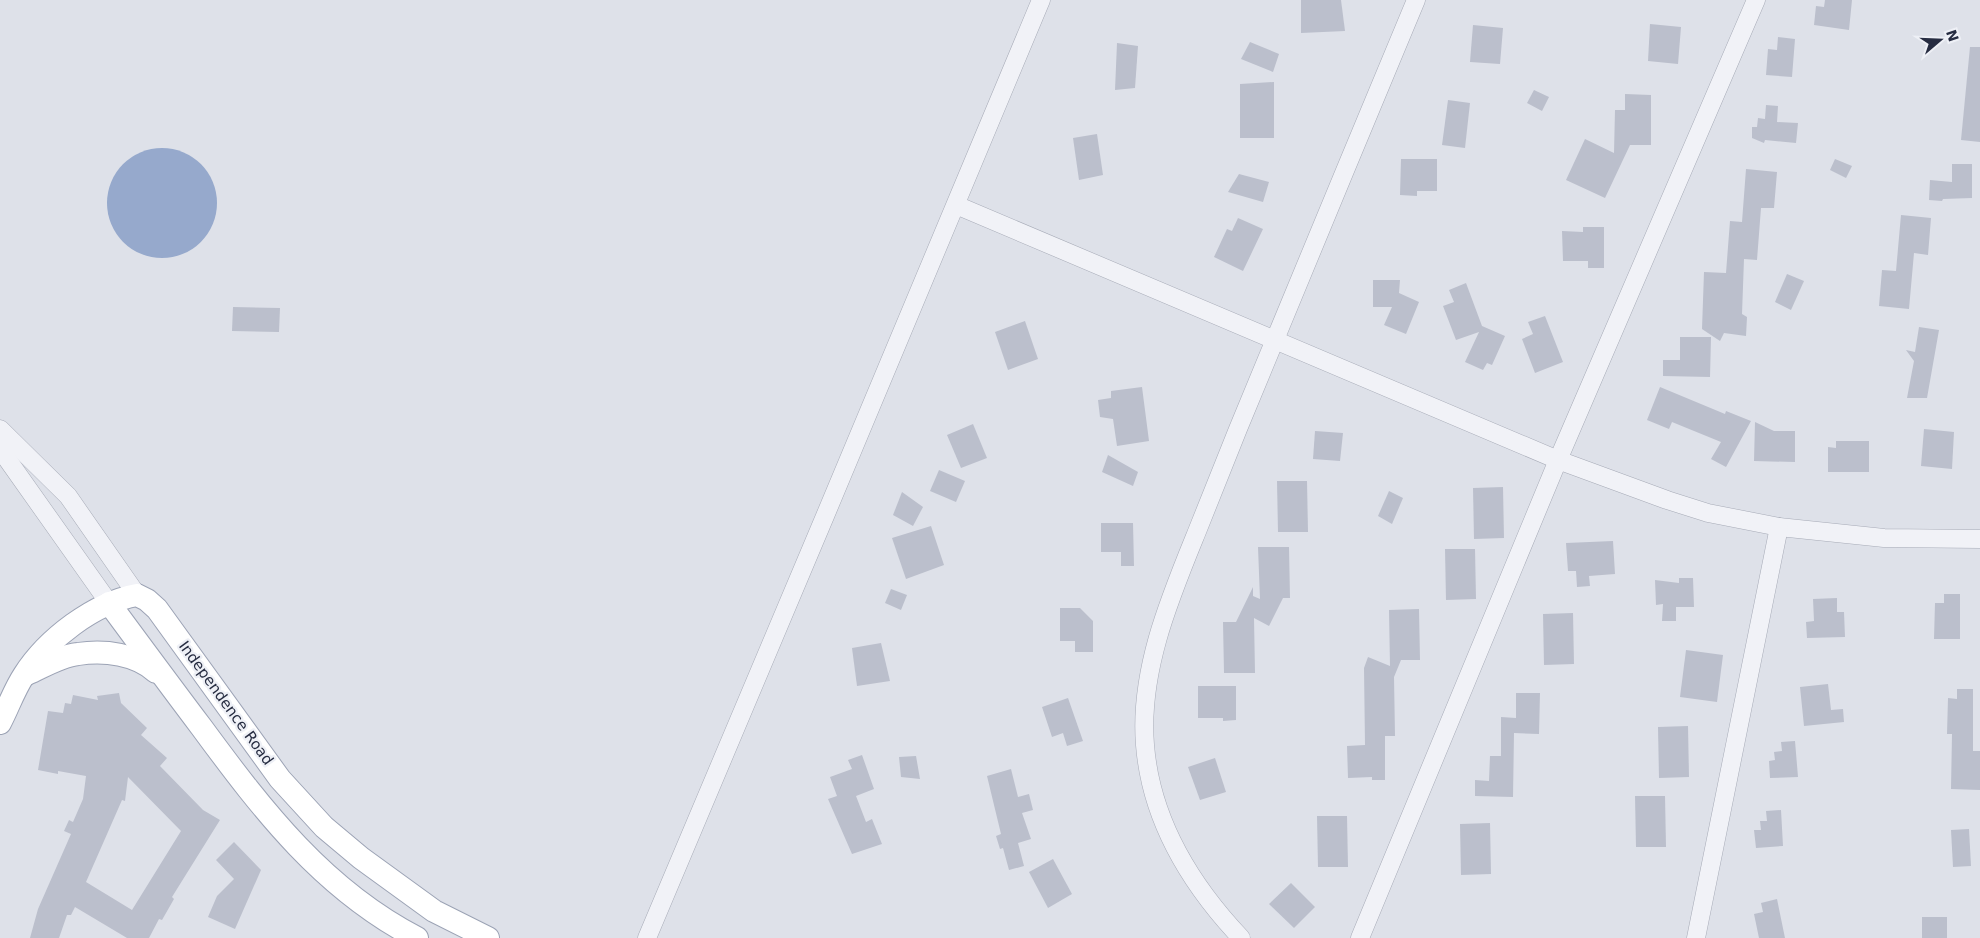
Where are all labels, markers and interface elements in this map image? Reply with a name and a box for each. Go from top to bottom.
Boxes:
north arrow [1915,15,1965,65]
text: N [1943,28,1962,44]
street label: Independence Road [175,637,277,769]

